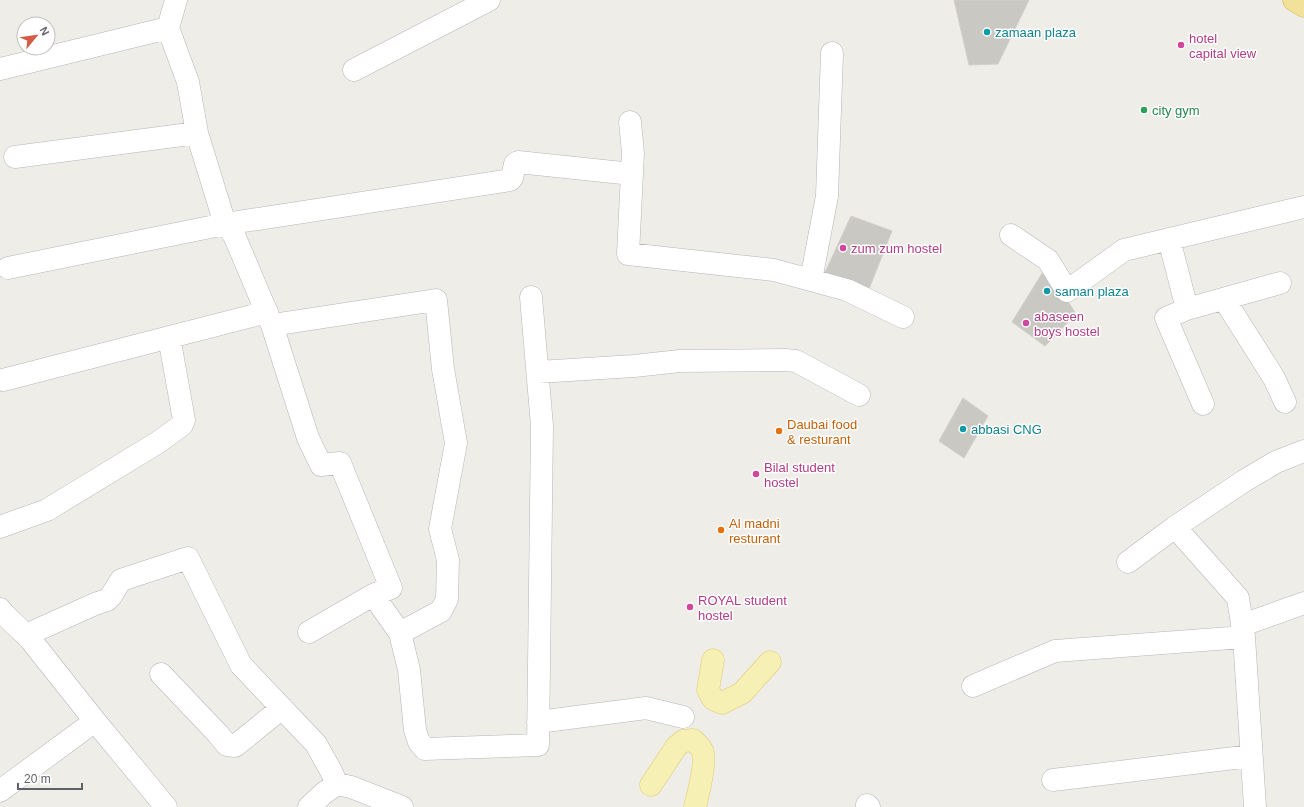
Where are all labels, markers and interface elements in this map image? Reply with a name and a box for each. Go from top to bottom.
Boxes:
north arrow [16,16,56,56]
text: N [38,25,52,38]
place label: zamaan plaza [995,25,1077,40]
marker: zamaan plaza [982,27,992,37]
place label: hotel capital view [1189,31,1257,61]
marker: hotel capital view [1176,40,1186,50]
place label: city gym [1152,103,1200,118]
marker: city gym [1139,105,1149,115]
place label: zum zum hostel [851,241,942,256]
marker: zum zum hostel [838,243,848,253]
place label: saman plaza [1055,284,1129,299]
marker: saman plaza [1042,286,1052,296]
place label: abaseen boys hostel [1034,309,1100,339]
marker: abaseen boys hostel [1021,318,1031,328]
place label: Daubai food & resturant [787,417,857,447]
place label: abbasi CNG [971,422,1042,437]
marker: abbasi CNG [958,424,968,434]
marker: Daubai food & resturant [774,426,784,436]
place label: Bilal student hostel [764,460,835,490]
marker: Bilal student hostel [751,469,761,479]
place label: Al madni resturant [729,516,781,546]
marker: Al madni resturant [716,525,726,535]
place label: ROYAL student hostel [698,593,787,623]
marker: ROYAL student hostel [685,602,695,612]
scale bar [18,765,82,791]
text: 20 m [24,772,51,786]

